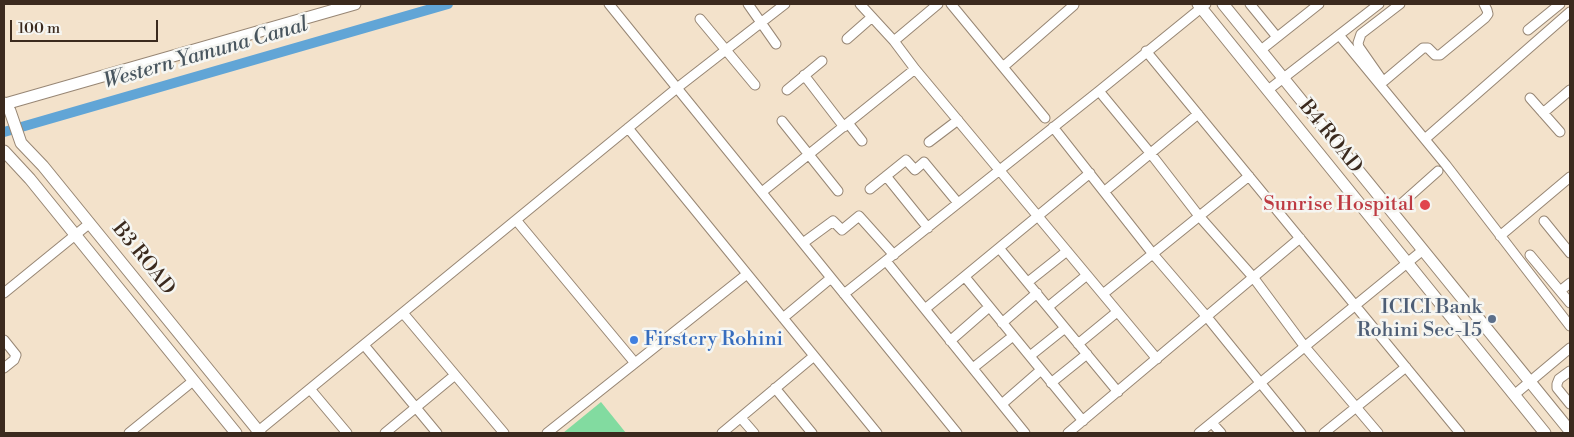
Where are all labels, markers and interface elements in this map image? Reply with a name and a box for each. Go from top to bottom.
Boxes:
scale bar [12,10,160,42]
water label: Western Yamuna Canal [101,13,311,95]
text: 100 m [18,19,60,38]
street label: B4 ROAD [1293,95,1367,179]
place label: Sunrise Hospital [1263,193,1414,217]
marker: Sunrise Hospital [1418,198,1432,212]
street label: B3 ROAD [106,218,180,300]
place label: ICICI Bank Rohini Sec-15 [1357,296,1482,343]
marker: ICICI Bank Rohini Sec-15 [1486,313,1498,325]
place label: Firstcry Rohini [644,328,783,352]
marker: Firstcry Rohini [628,334,640,346]

